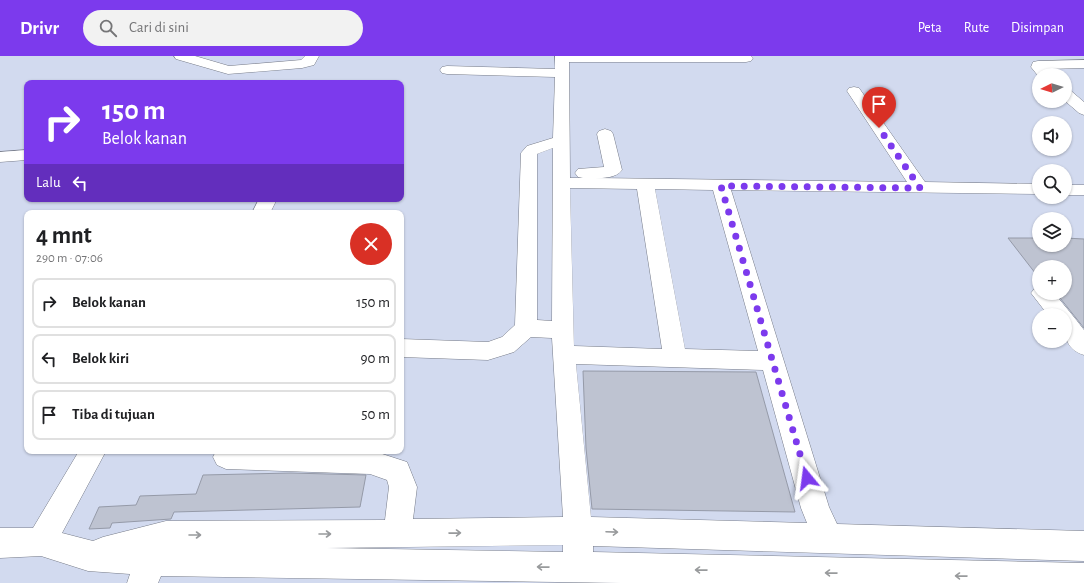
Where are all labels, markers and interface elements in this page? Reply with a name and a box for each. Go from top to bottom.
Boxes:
search box [83,10,363,46]
icon: search [97,17,119,39]
text: Drivr [20,19,59,38]
text: Cari di sini [129,20,189,35]
text: Peta [918,21,942,35]
text: Rute [964,21,989,35]
text: Disimpan [1011,21,1064,35]
north arrow [1032,68,1072,108]
map controls [1032,68,1072,348]
pin [862,87,896,128]
icon: arrive [868,93,890,115]
icon: right [36,96,88,148]
text: 150 m [102,97,166,125]
button: sound [1032,116,1072,156]
text: Belok kanan [102,130,187,148]
button: search [1032,164,1072,204]
icon: left [69,172,91,194]
text: Lalu [36,175,61,190]
button: layers [1032,212,1072,252]
button: close [350,223,392,265]
text: 4 mnt [36,224,92,248]
text: 290 m · 07:06 [36,252,103,265]
button: + [1032,260,1072,300]
icon: right [38,292,60,314]
text: Belok kanan [72,295,146,310]
text: 150 m [356,295,390,310]
button: − [1032,308,1072,348]
icon: left [38,348,60,370]
text: Belok kiri [72,351,129,366]
text: 90 m [361,351,390,366]
icon: arrive [38,404,60,426]
text: Tiba di tujuan [72,407,155,422]
text: 50 m [361,407,390,422]
position arrow [786,457,828,499]
one-way arrow [606,528,619,535]
one-way arrow [448,529,461,537]
one-way arrow [318,530,331,538]
one-way arrow [188,531,201,539]
one-way arrow [537,563,550,571]
one-way arrow [695,566,708,574]
one-way arrow [825,570,838,577]
one-way arrow [955,572,968,580]

